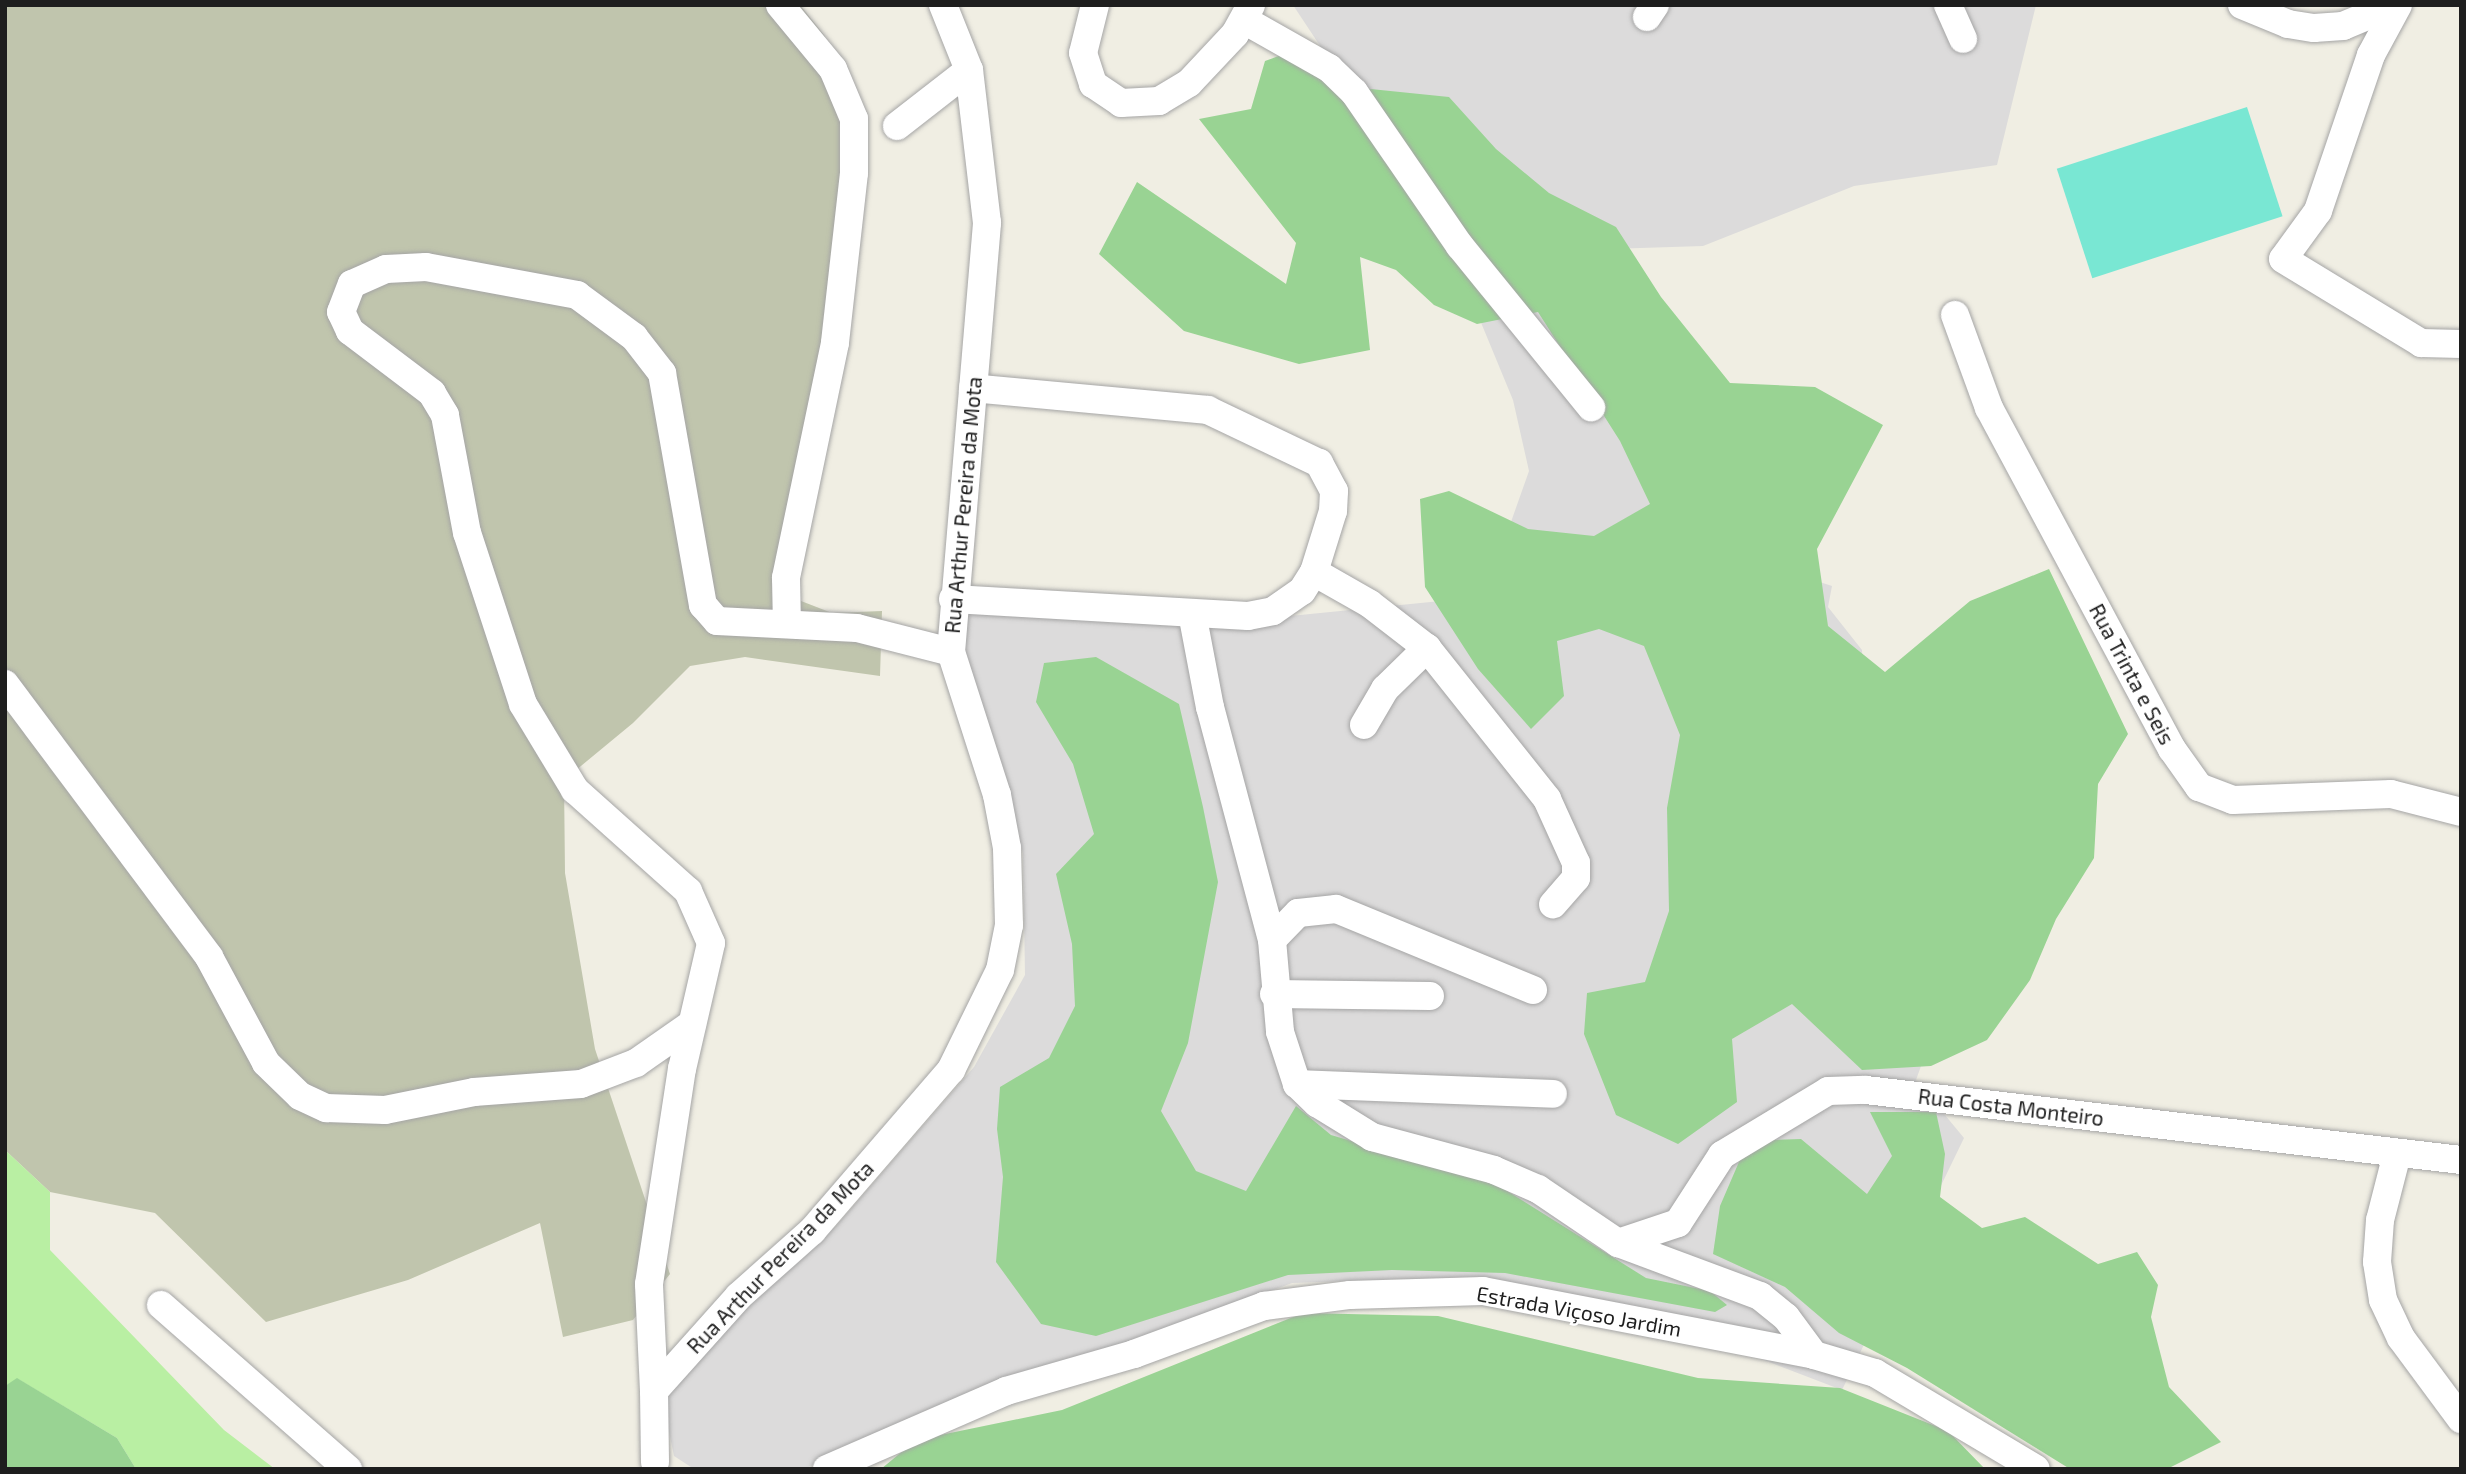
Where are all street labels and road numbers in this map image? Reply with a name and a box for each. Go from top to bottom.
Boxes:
street label: Rua Arthur Pereira da Mota [939,375,987,635]
street label: Rua Trinta e Seis [2084,599,2180,749]
street label: Rua Costa Monteiro [1917,1083,2105,1131]
street label: Rua Arthur Pereira da Mota [681,1155,879,1359]
street label: Estrada Viçoso Jardim [1474,1280,1684,1342]

